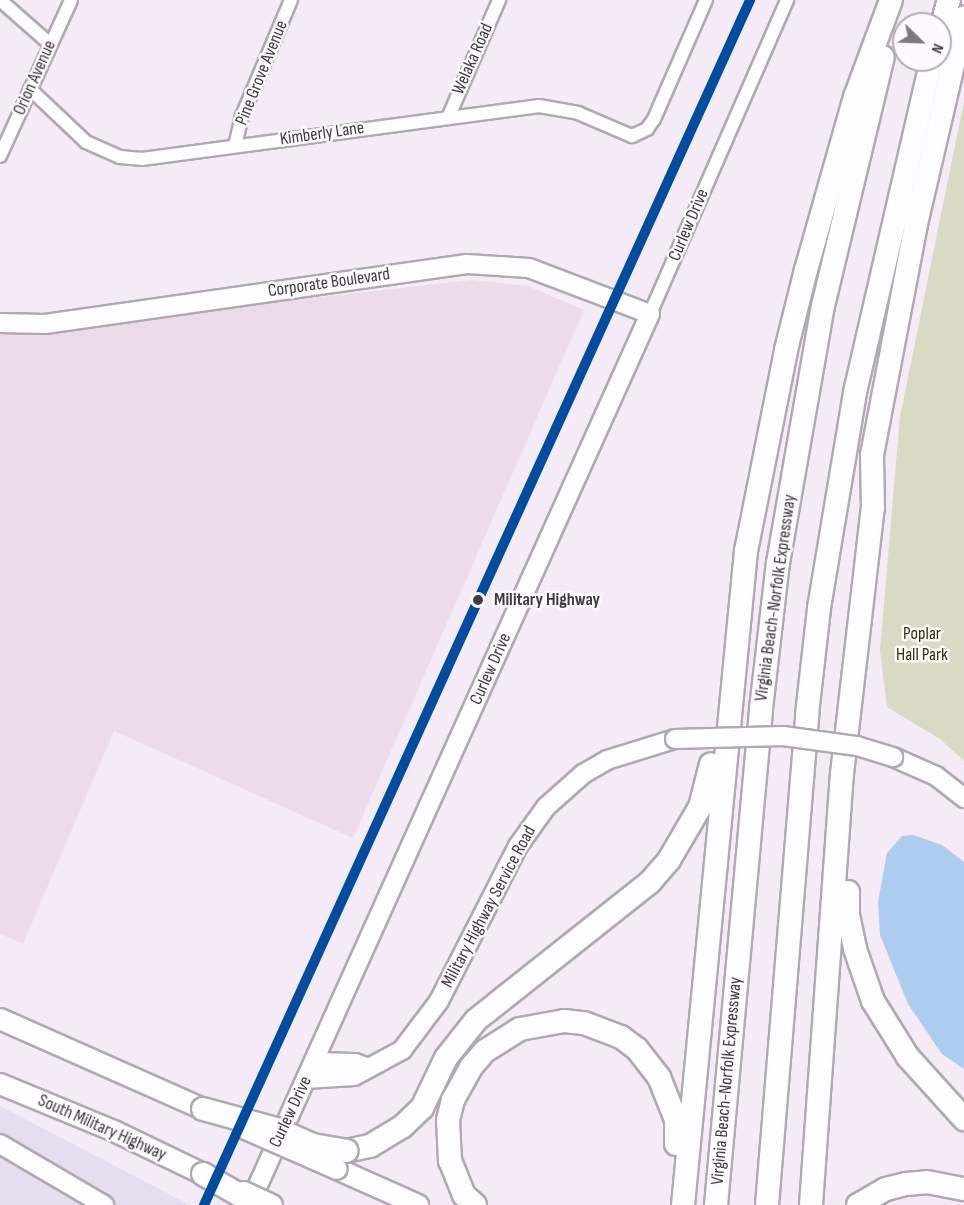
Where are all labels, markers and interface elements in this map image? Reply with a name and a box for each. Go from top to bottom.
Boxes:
north arrow [892,12,952,72]
street label: Pine Grove Avenue [231,18,293,128]
street label: Welaka Road [448,20,498,98]
street label: Orion Avenue [9,37,61,119]
text: N [927,41,948,56]
street label: Kimberly Lane [279,117,365,151]
street label: Curlew Drive [664,186,714,264]
street label: Corporate Boulevard [267,264,391,302]
street label: Virginia Beach-Norfolk Expressway [751,493,801,703]
marker: Military Highway [467,589,489,611]
place label: Military Highway [494,589,600,611]
park label: Poplar Hall Park [896,624,948,666]
street label: Curlew Drive [466,630,516,708]
street label: Military Highway Service Road [437,822,541,992]
street label: Virginia Beach-Norfolk Expressway [707,976,747,1186]
street label: Curlew Drive [265,1073,317,1151]
street label: South Military Highway [34,1090,170,1166]

